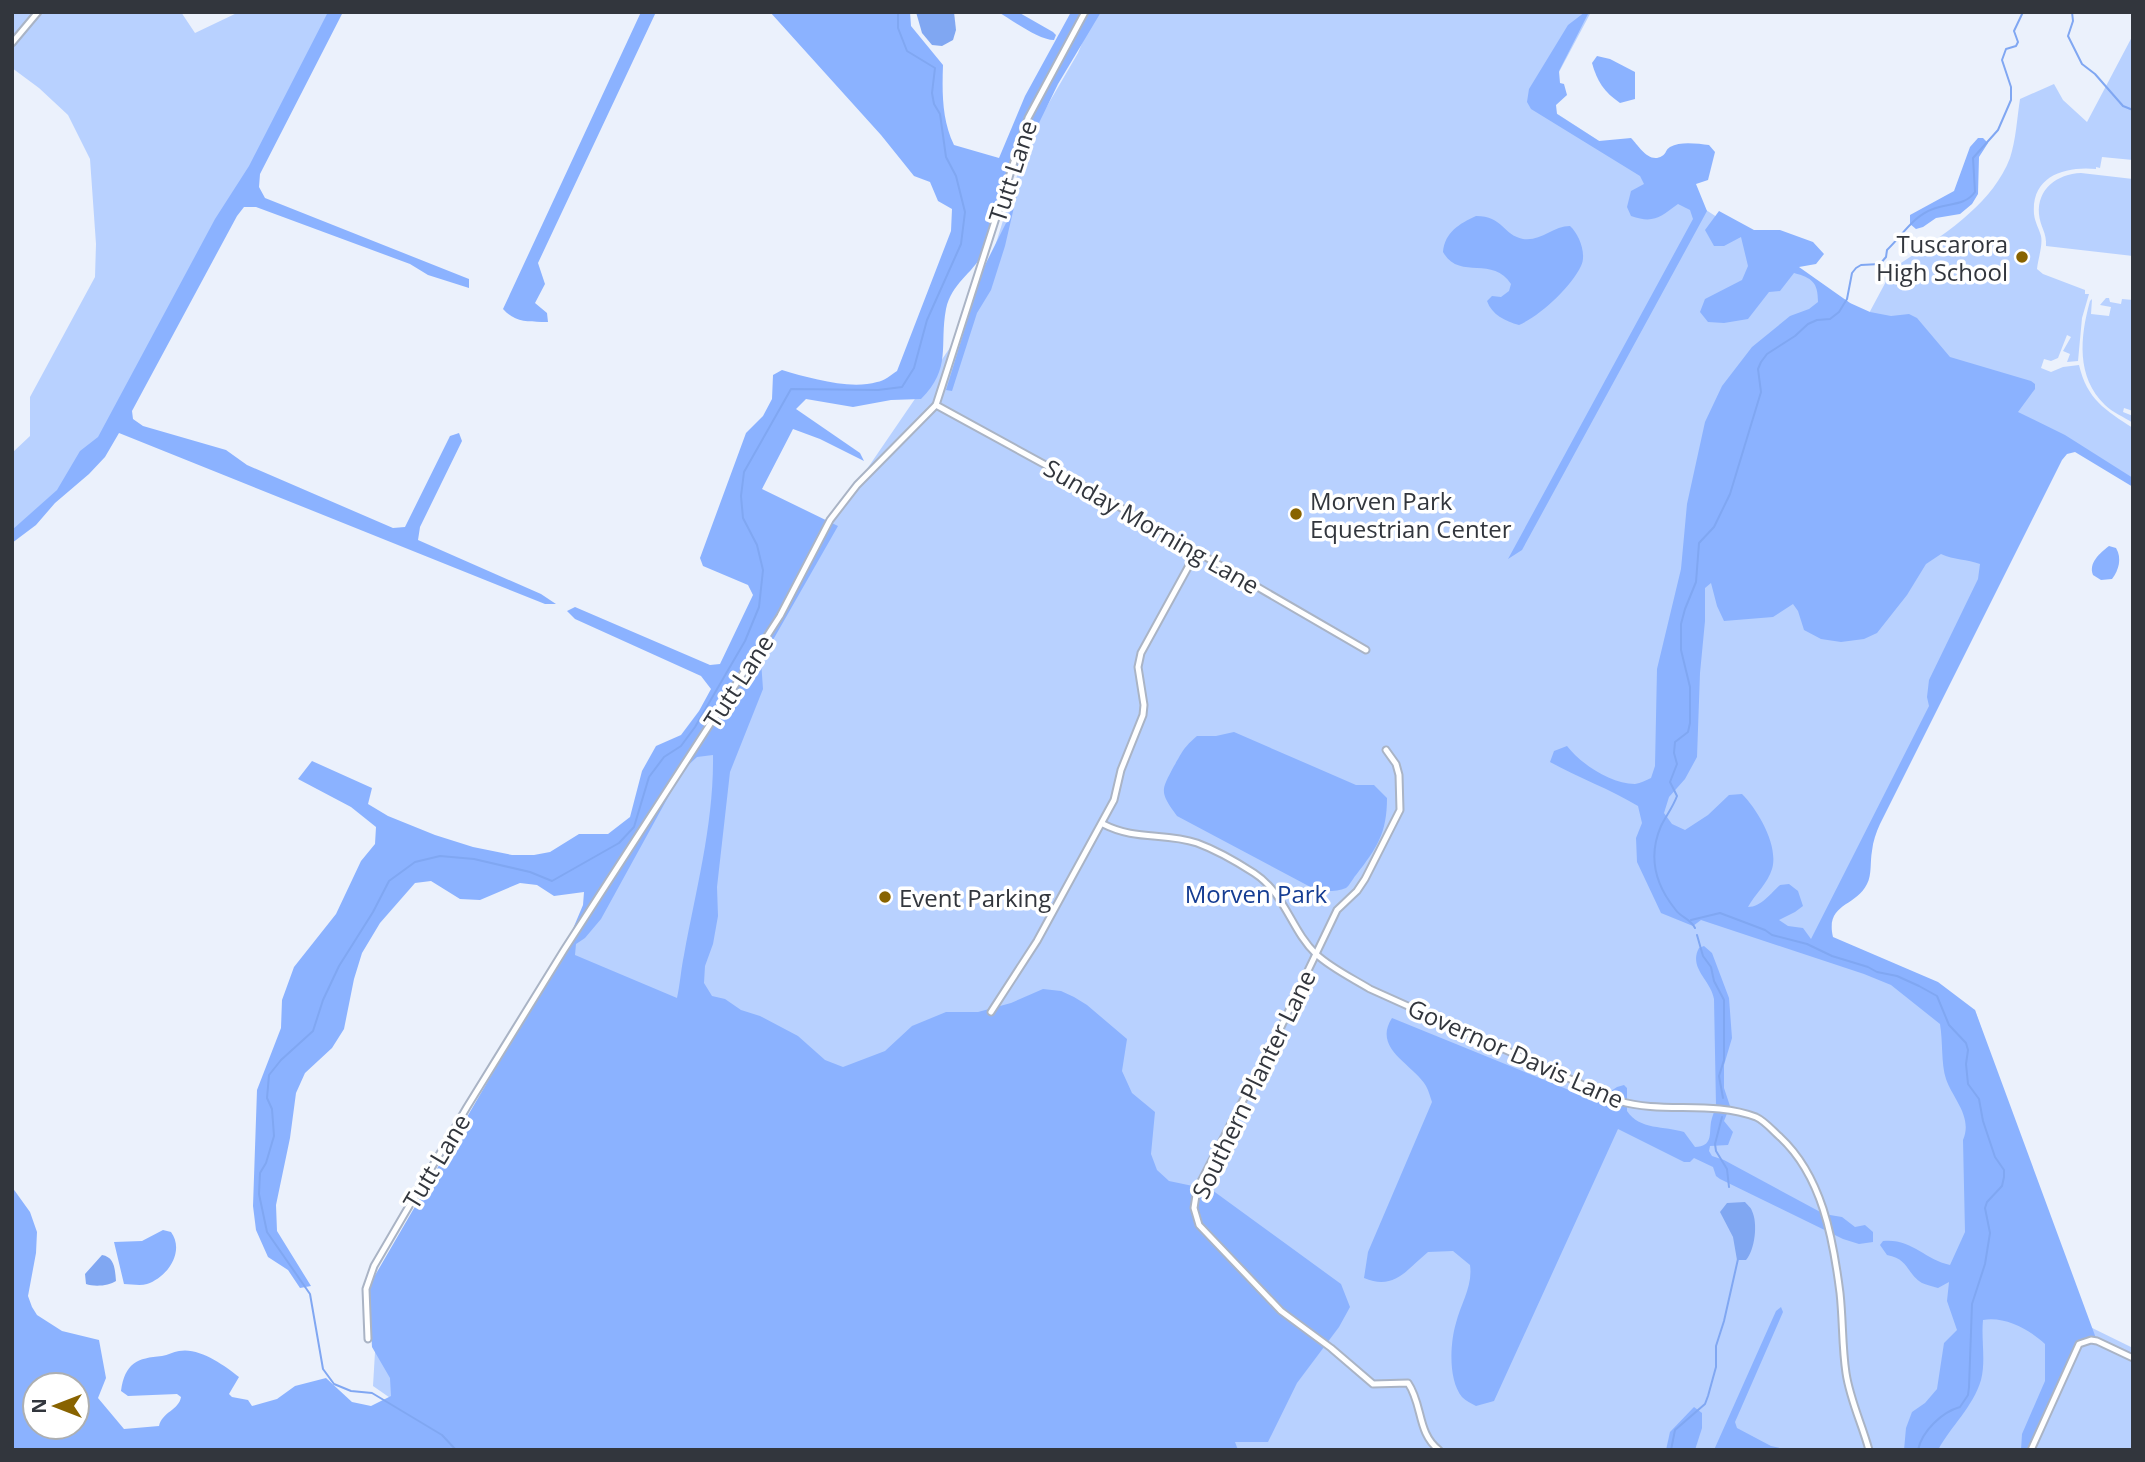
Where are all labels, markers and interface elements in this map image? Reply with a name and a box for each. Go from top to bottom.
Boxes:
street label: Tutt Lane [980,116,1044,226]
place label: Tuscarora High School [1876,227,2008,288]
marker: Tuscarora High School [2014,249,2030,265]
street label: Sunday Morning Lane [1038,451,1266,601]
place label: Morven Park Equestrian Center [1310,484,1512,545]
marker: Morven Park Equestrian Center [1288,506,1304,522]
street label: Tutt Lane [695,628,781,734]
park label: Morven Park [1185,877,1328,910]
place label: Event Parking [899,881,1051,914]
marker: Event Parking [877,889,893,905]
street label: Southern Planter Lane [1183,964,1323,1204]
street label: Governor Davis Lane [1403,991,1629,1115]
street label: Tutt Lane [395,1107,477,1215]
north arrow [21,1371,91,1441]
text: N [26,1398,52,1414]

